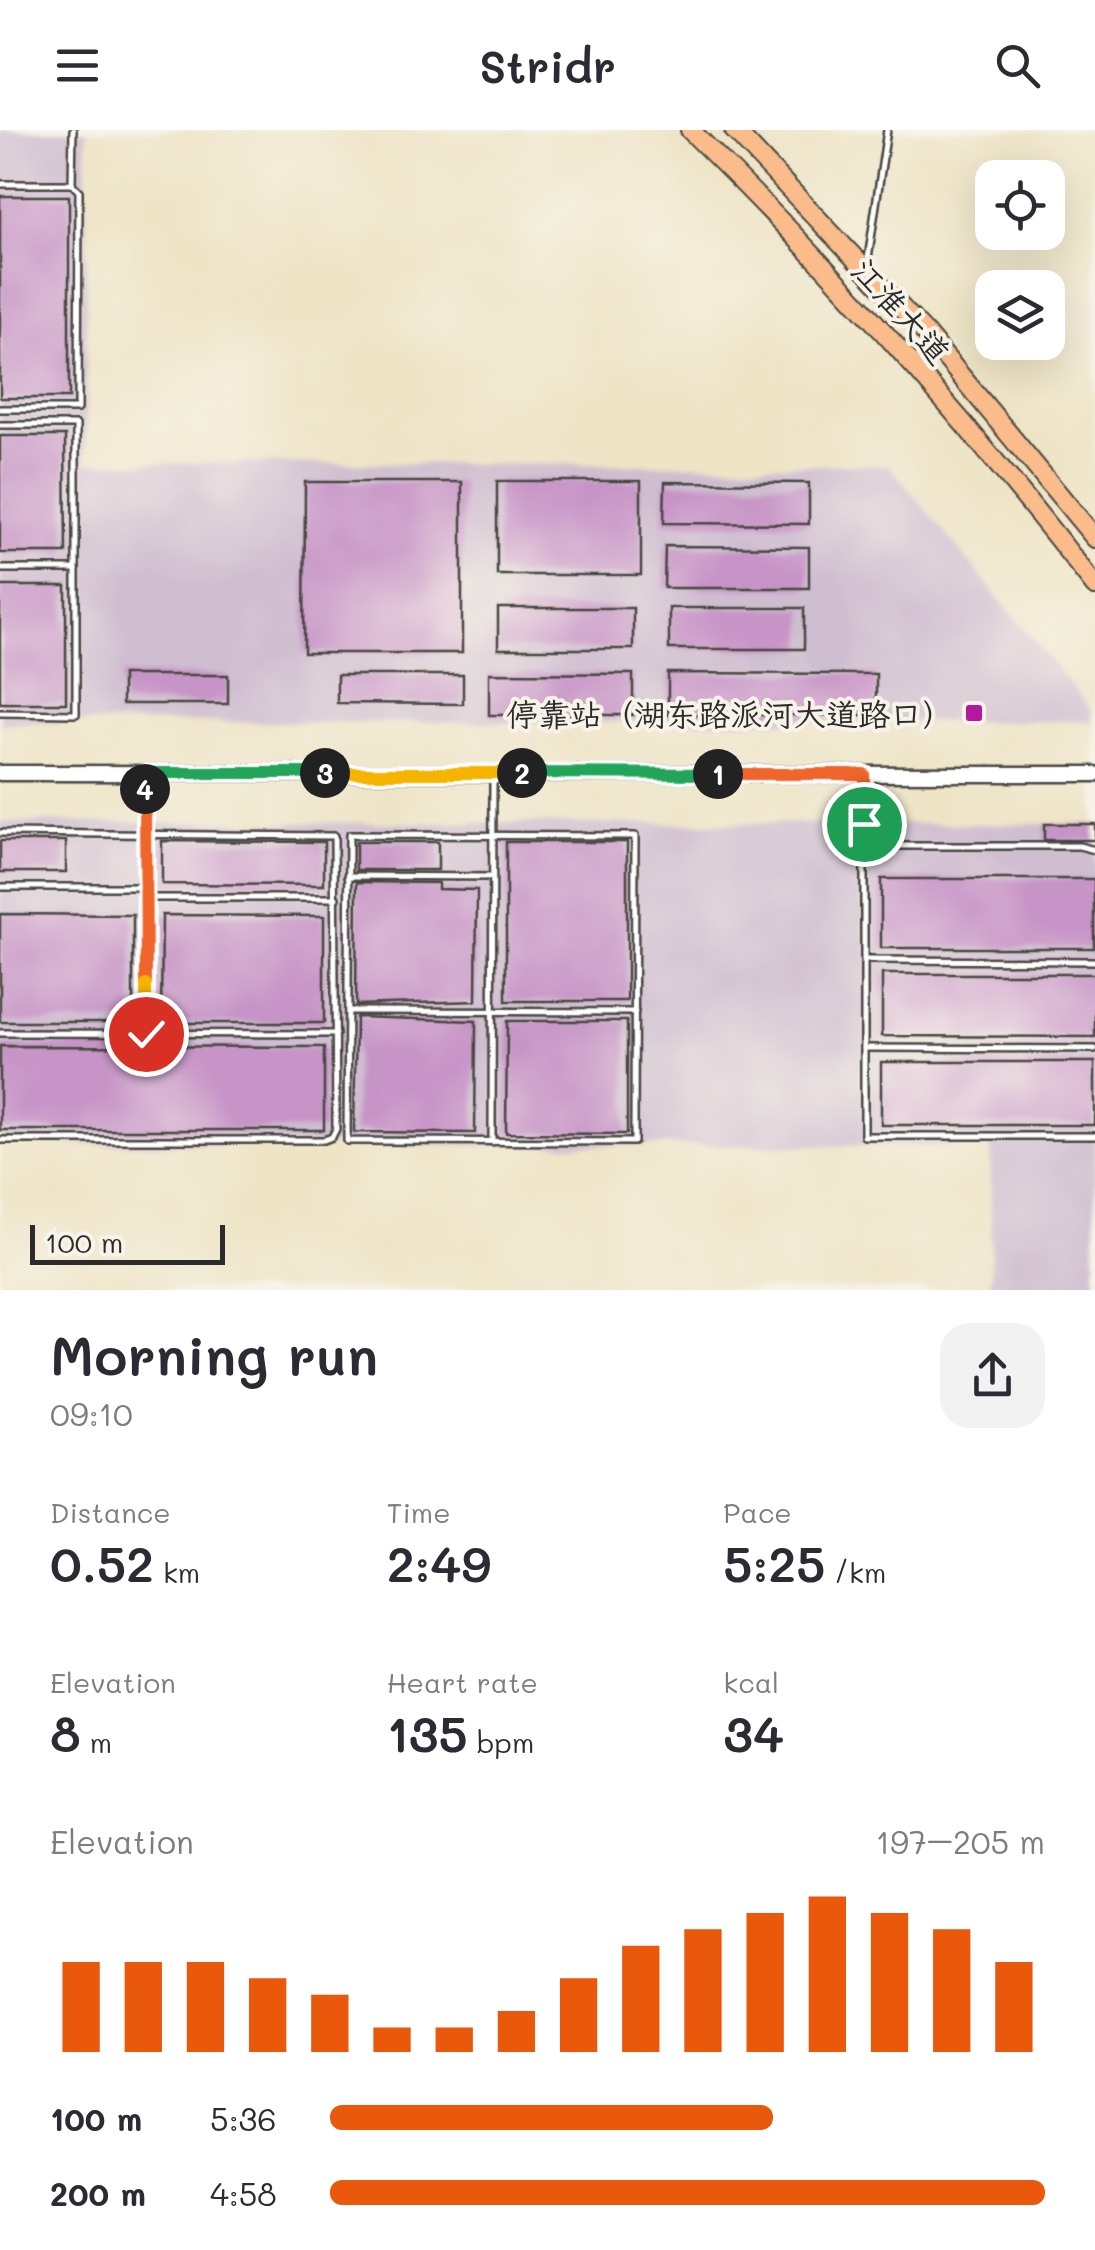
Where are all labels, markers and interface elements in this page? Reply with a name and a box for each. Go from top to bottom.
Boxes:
text: Stridr [479,36,616,94]
icon: menu [50,38,105,93]
icon: search [990,38,1045,93]
map controls [975,160,1065,360]
button: locate [975,160,1065,250]
street label: 江淮大道 [844,248,960,372]
button: layers [975,270,1065,360]
place label: 停靠站（湖东路派河大道路口） [506,692,954,734]
marker: 停靠站（湖东路派河大道路口） [963,702,985,724]
pin: 3 [300,748,350,798]
pin: 2 [497,748,547,798]
pin: 1 [693,749,743,799]
text: 3 [317,755,333,791]
text: 2 [514,755,530,791]
text: 1 [712,756,724,792]
pin: 4 [120,764,170,814]
text: 4 [136,771,154,807]
pin [822,782,907,867]
icon: arrive [837,797,892,852]
pin [104,992,189,1077]
icon: check [119,1007,174,1062]
scale bar [30,1220,225,1264]
text: 100 m [45,1224,123,1260]
text: Morning run [50,1318,378,1390]
button: share [940,1323,1045,1428]
text: 09:10 [50,1392,133,1434]
text: Distance [50,1494,171,1530]
text: Time [387,1494,450,1530]
text: Pace [723,1494,792,1530]
text: 0.52 [50,1530,154,1596]
text: 2:49 [387,1530,491,1596]
text: 5:25 [723,1530,825,1596]
text: km [154,1554,200,1590]
text: /km [825,1554,886,1590]
text: Elevation [50,1664,176,1700]
text: Heart rate [387,1664,538,1700]
text: kcal [723,1664,779,1700]
text: 8 [50,1700,81,1766]
text: 135 [387,1700,468,1766]
text: 34 [723,1700,784,1766]
text: m [81,1724,112,1760]
text: bpm [468,1724,534,1760]
text: Elevation [50,1820,194,1862]
text: 197–205 m [876,1820,1045,1862]
text: 100 m [50,2097,142,2139]
text: 5:36 [210,2097,277,2139]
text: 200 m [50,2172,146,2214]
text: 4:58 [210,2172,277,2214]

